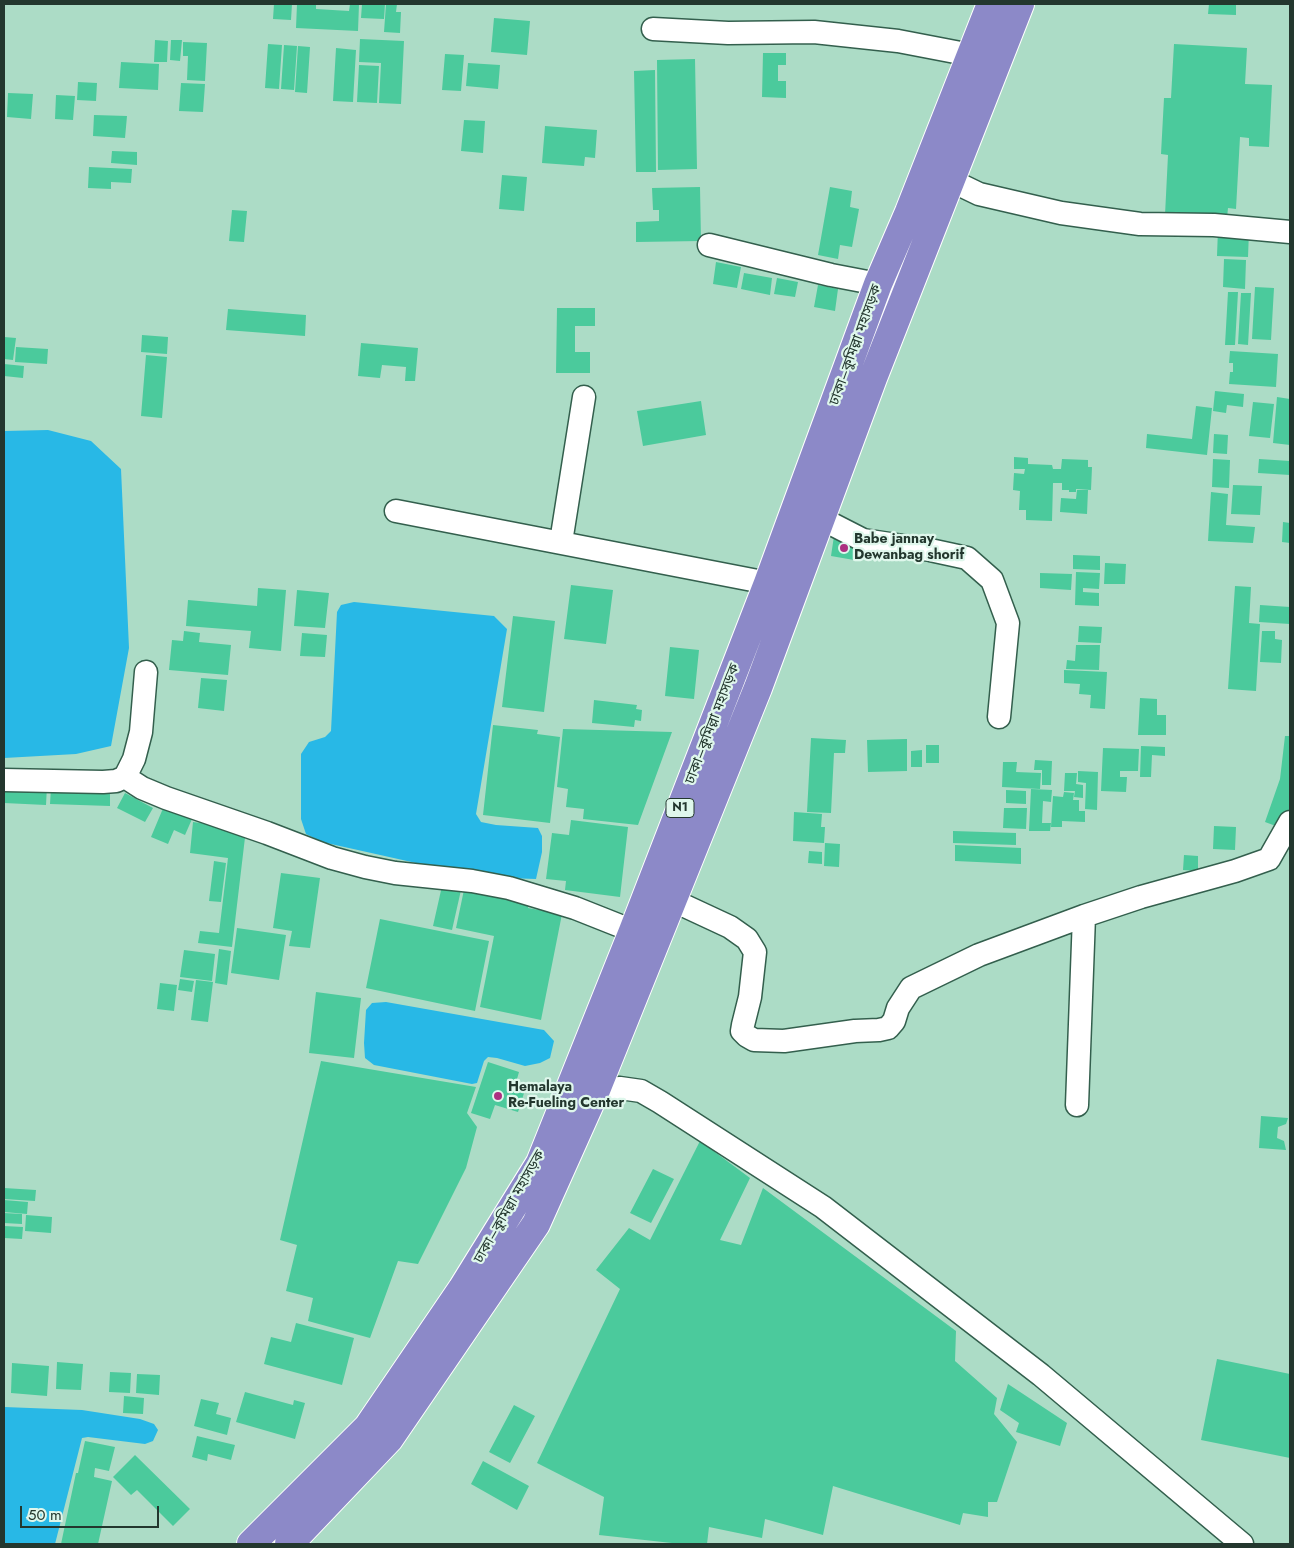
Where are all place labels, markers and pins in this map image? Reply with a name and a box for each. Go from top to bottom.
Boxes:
place label: Babe jannay Dewanbag shorif [854,532,964,564]
marker: Babe jannay Dewanbag shorif [838,542,850,554]
place label: Hemalaya Re-Fueling Center [508,1080,624,1112]
marker: Hemalaya Re-Fueling Center [492,1090,504,1102]

